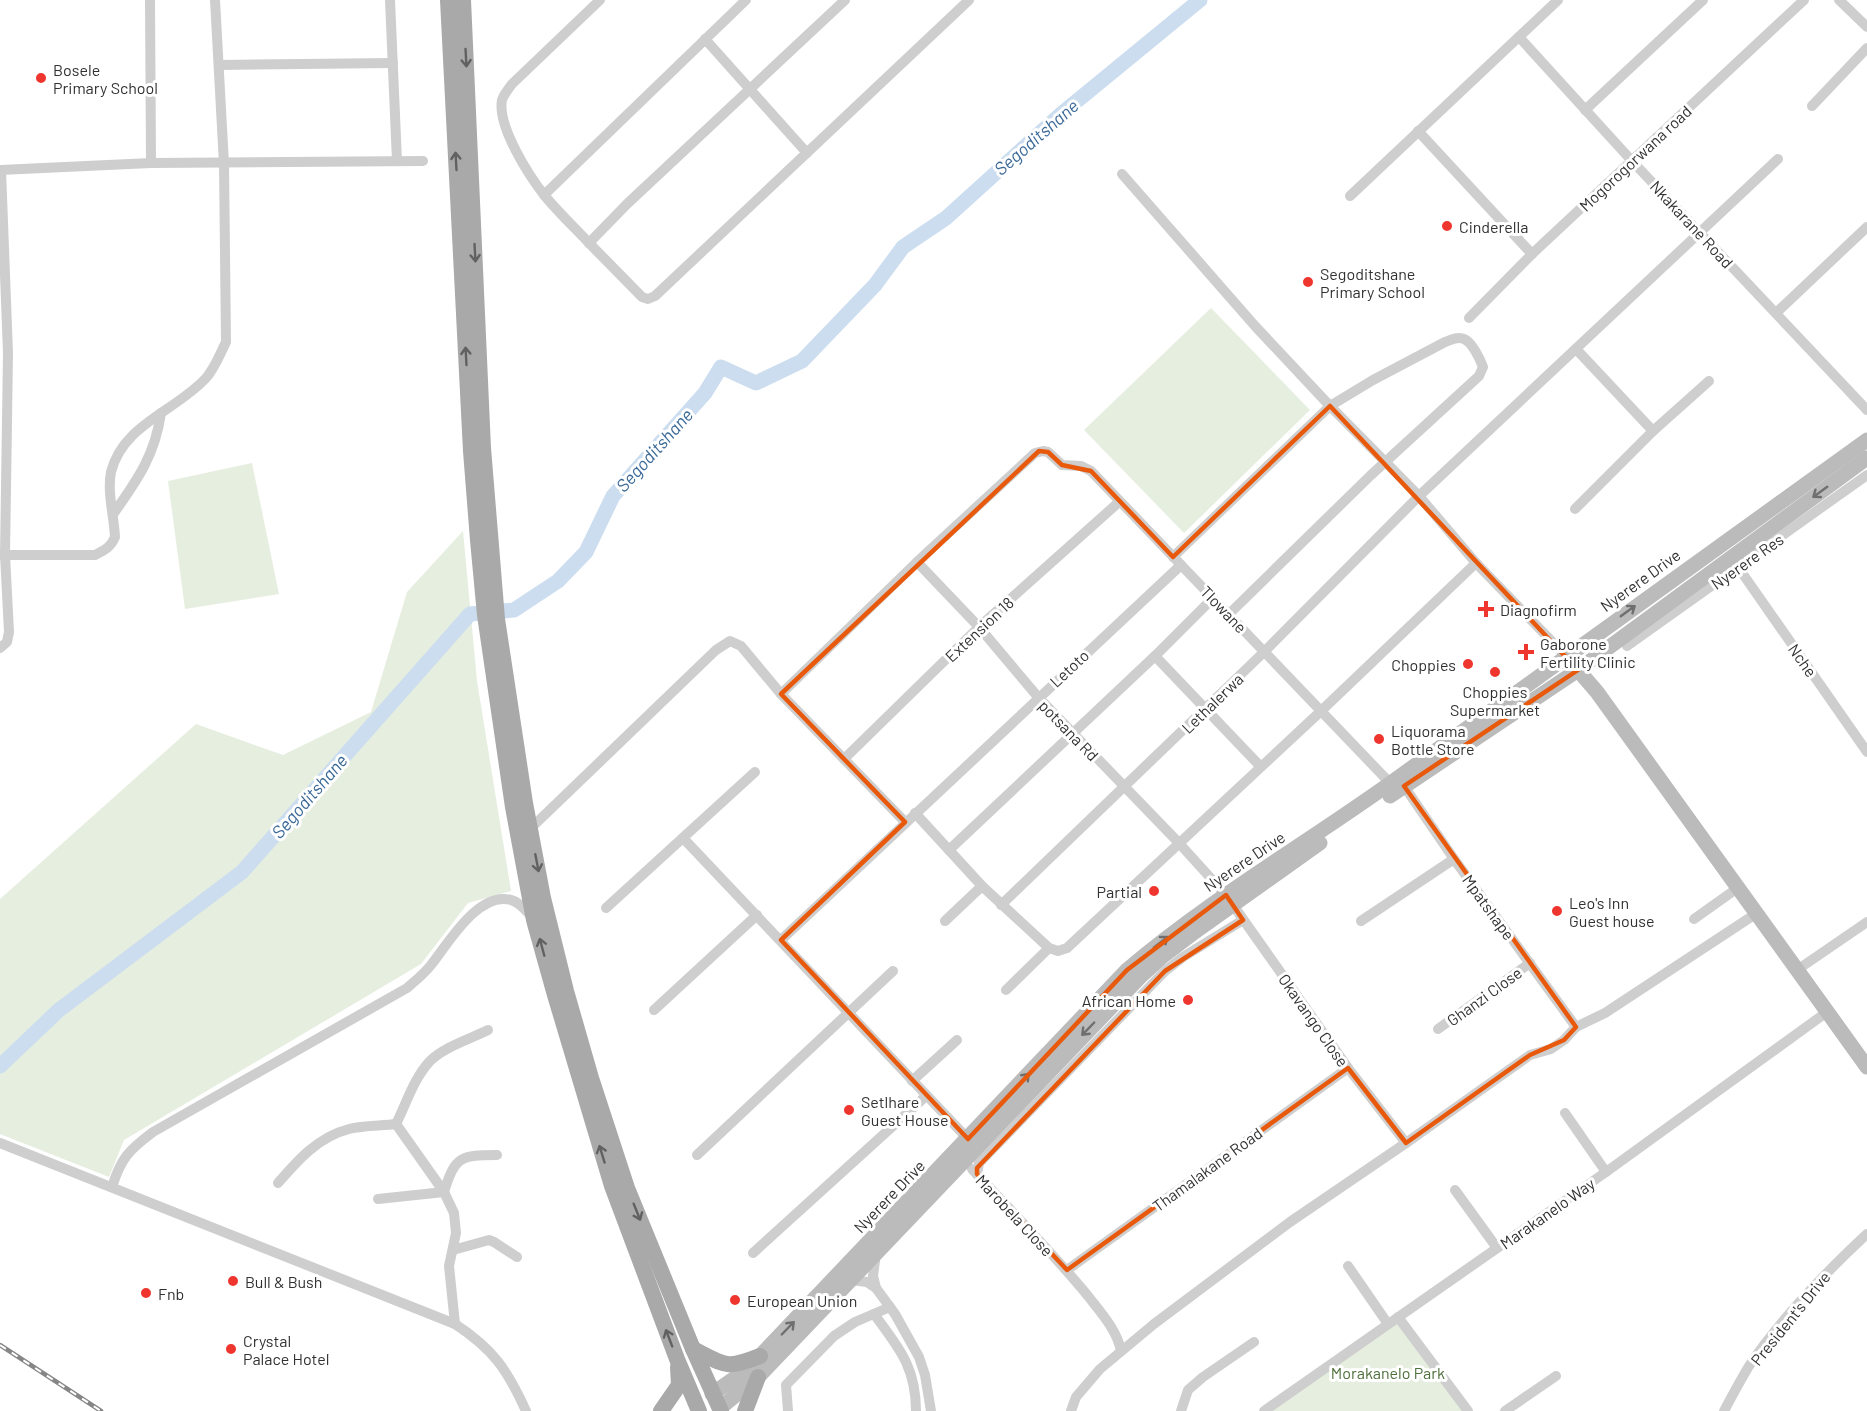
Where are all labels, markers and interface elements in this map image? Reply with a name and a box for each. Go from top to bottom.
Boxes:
one-way arrow [460,48,471,68]
place label: Bosele Primary School [53,60,158,97]
marker: Bosele Primary School [34,71,48,85]
water label: Segoditshane [989,94,1083,180]
street label: Mogorogorwana road [1575,101,1695,215]
one-way arrow [451,152,462,172]
street label: Nkakarane Road [1647,176,1737,272]
place label: Cinderella [1459,217,1528,236]
marker: Cinderella [1440,219,1454,233]
one-way arrow [469,243,480,263]
place label: Segoditshane Primary School [1320,264,1425,301]
marker: Segoditshane Primary School [1301,275,1315,289]
one-way arrow [461,347,472,367]
water label: Segoditshane [611,404,697,496]
one-way arrow [1812,486,1828,498]
street label: Nyerere Res [1707,529,1787,593]
street label: Nyerere Drive [1596,545,1684,615]
street label: Tlowane [1197,582,1251,636]
street label: Extension 18 [941,593,1017,665]
marker: Diagnofirm [1477,600,1495,618]
place label: Diagnofirm [1500,600,1577,619]
one-way arrow [1620,605,1636,617]
place label: Gaborone Fertility Clinic [1540,634,1636,671]
street label: Nche [1785,640,1821,680]
marker: Gaborone Fertility Clinic [1517,643,1535,661]
street label: Letoto [1046,645,1092,691]
place label: Choppies [1391,655,1456,674]
marker: Choppies [1461,657,1475,671]
marker: Choppies Supermarket [1488,665,1502,679]
street label: Lethalerwa [1177,669,1247,737]
place label: Choppies Supermarket [1450,682,1540,719]
street label: potsana Rd [1035,696,1103,764]
place label: Liquorama Bottle Store [1391,721,1475,758]
marker: Liquorama Bottle Store [1372,732,1386,746]
water label: Segoditshane [266,749,352,843]
street label: Nyerere Drive [1200,827,1288,895]
one-way arrow [532,853,543,873]
street label: Mpatshape [1459,871,1519,943]
place label: Partial [1097,882,1142,901]
marker: Partial [1147,884,1161,898]
place label: Leo's Inn Guest house [1569,893,1655,930]
marker: Leo's Inn Guest house [1550,904,1564,918]
one-way arrow [1152,935,1168,948]
one-way arrow [535,938,547,957]
street label: Ghanzi Close [1443,962,1525,1030]
street label: Okavango Close [1275,970,1353,1070]
place label: African Home [1082,991,1176,1010]
marker: African Home [1181,993,1195,1007]
one-way arrow [1081,1022,1096,1037]
one-way arrow [1016,1073,1030,1088]
place label: Setlhare Guest House [861,1092,948,1129]
marker: Setlhare Guest House [842,1103,856,1117]
street label: Thamalakane Road [1148,1123,1266,1215]
one-way arrow [596,1145,607,1164]
street label: Nyerere Drive [850,1156,928,1236]
street label: Marobela Close [972,1170,1058,1260]
street label: Marakanelo Way [1496,1173,1598,1253]
one-way arrow [632,1202,643,1221]
street label: President's Drive [1746,1267,1834,1369]
place label: Bull & Bush [245,1272,322,1291]
marker: Bull & Bush [226,1274,240,1288]
place label: Fnb [158,1284,184,1303]
marker: Fnb [139,1286,153,1300]
place label: European Union [747,1291,857,1310]
marker: European Union [728,1293,742,1307]
one-way arrow [780,1320,795,1335]
one-way arrow [663,1329,674,1347]
place label: Crystal Palace Hotel [243,1331,329,1368]
marker: Crystal Palace Hotel [224,1342,238,1356]
park label: Morakanelo Park [1331,1363,1445,1382]

